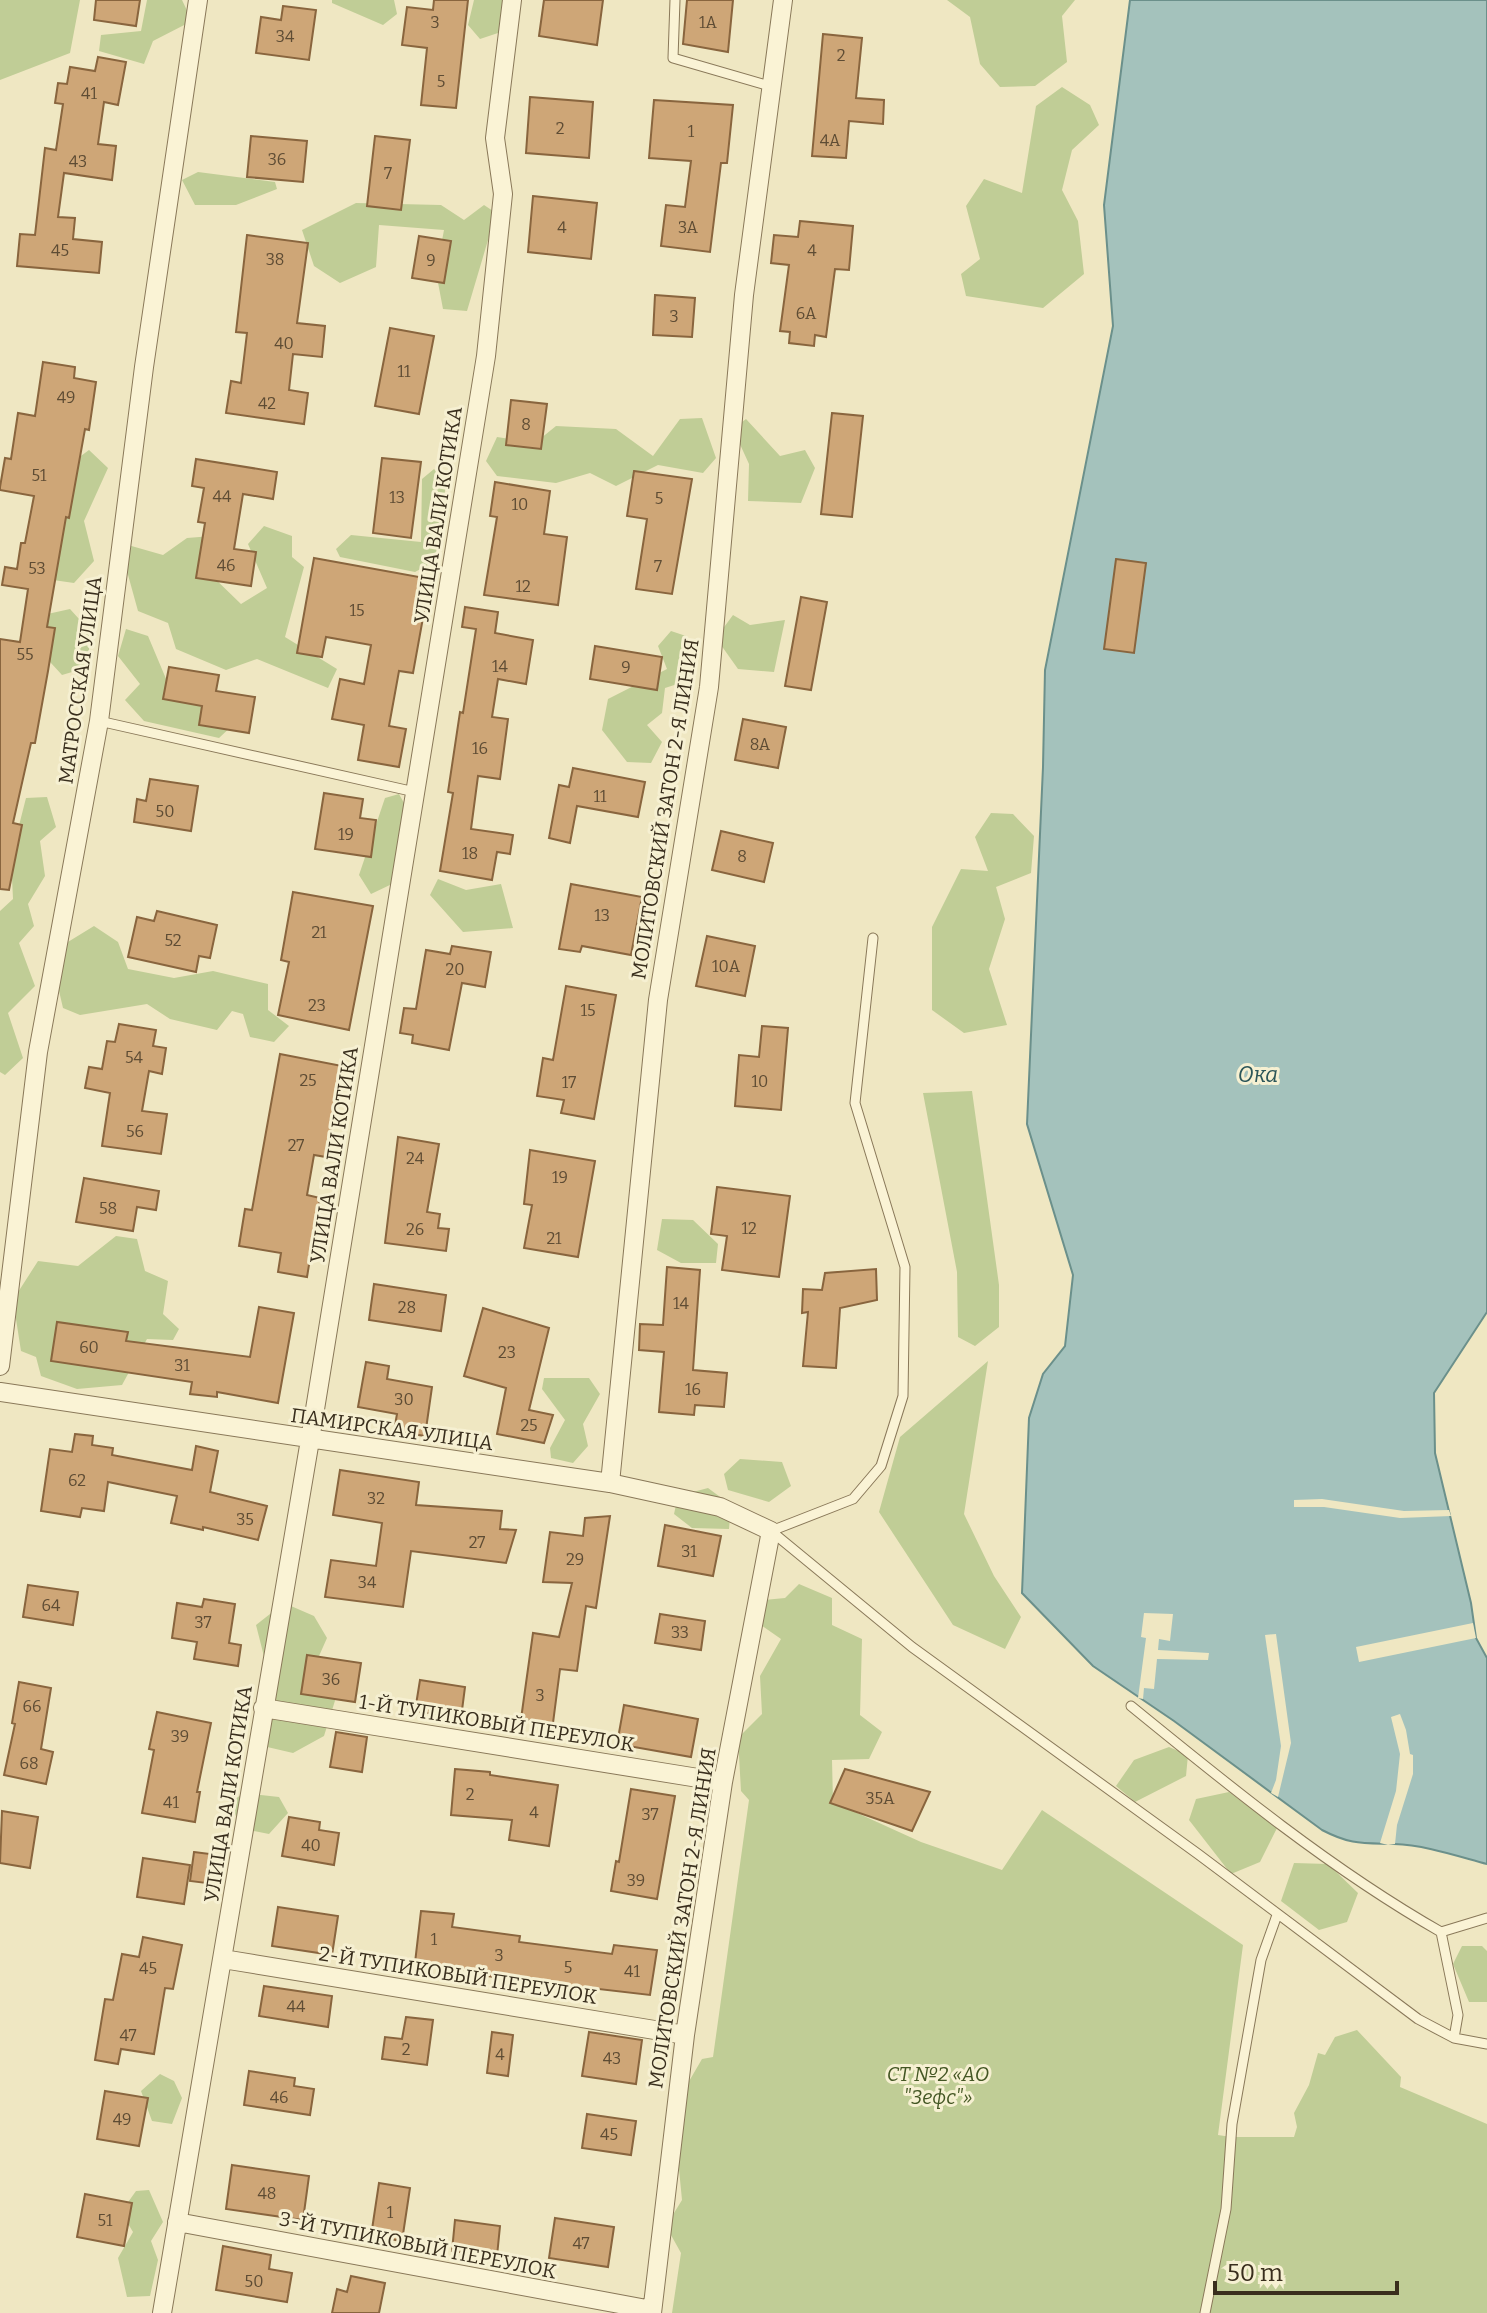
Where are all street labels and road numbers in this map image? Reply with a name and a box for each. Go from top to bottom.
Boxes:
street label: УЛИЦА ВАЛИ КОТИКА [409,404,467,625]
street label: МАТРОССКАЯ УЛИЦА [54,574,107,785]
street label: МОЛИТОВСКИЙ ЗАТОН 2-Я ЛИНИЯ [626,637,704,981]
street label: УЛИЦА ВАЛИ КОТИКА [305,1044,363,1265]
street label: ПАМИРСКАЯ УЛИЦА [289,1403,495,1455]
street label: УЛИЦА ВАЛИ КОТИКА [199,1683,257,1904]
street label: 1-Й ТУПИКОВЫЙ ПЕРЕУЛОК [358,1689,636,1757]
street label: МОЛИТОВСКИЙ ЗАТОН 2-Я ЛИНИЯ [643,1746,721,2090]
street label: 2-Й ТУПИКОВЫЙ ПЕРЕУЛОК [317,1941,599,2009]
street label: 3-Й ТУПИКОВЫЙ ПЕРЕУЛОК [277,2206,559,2284]

